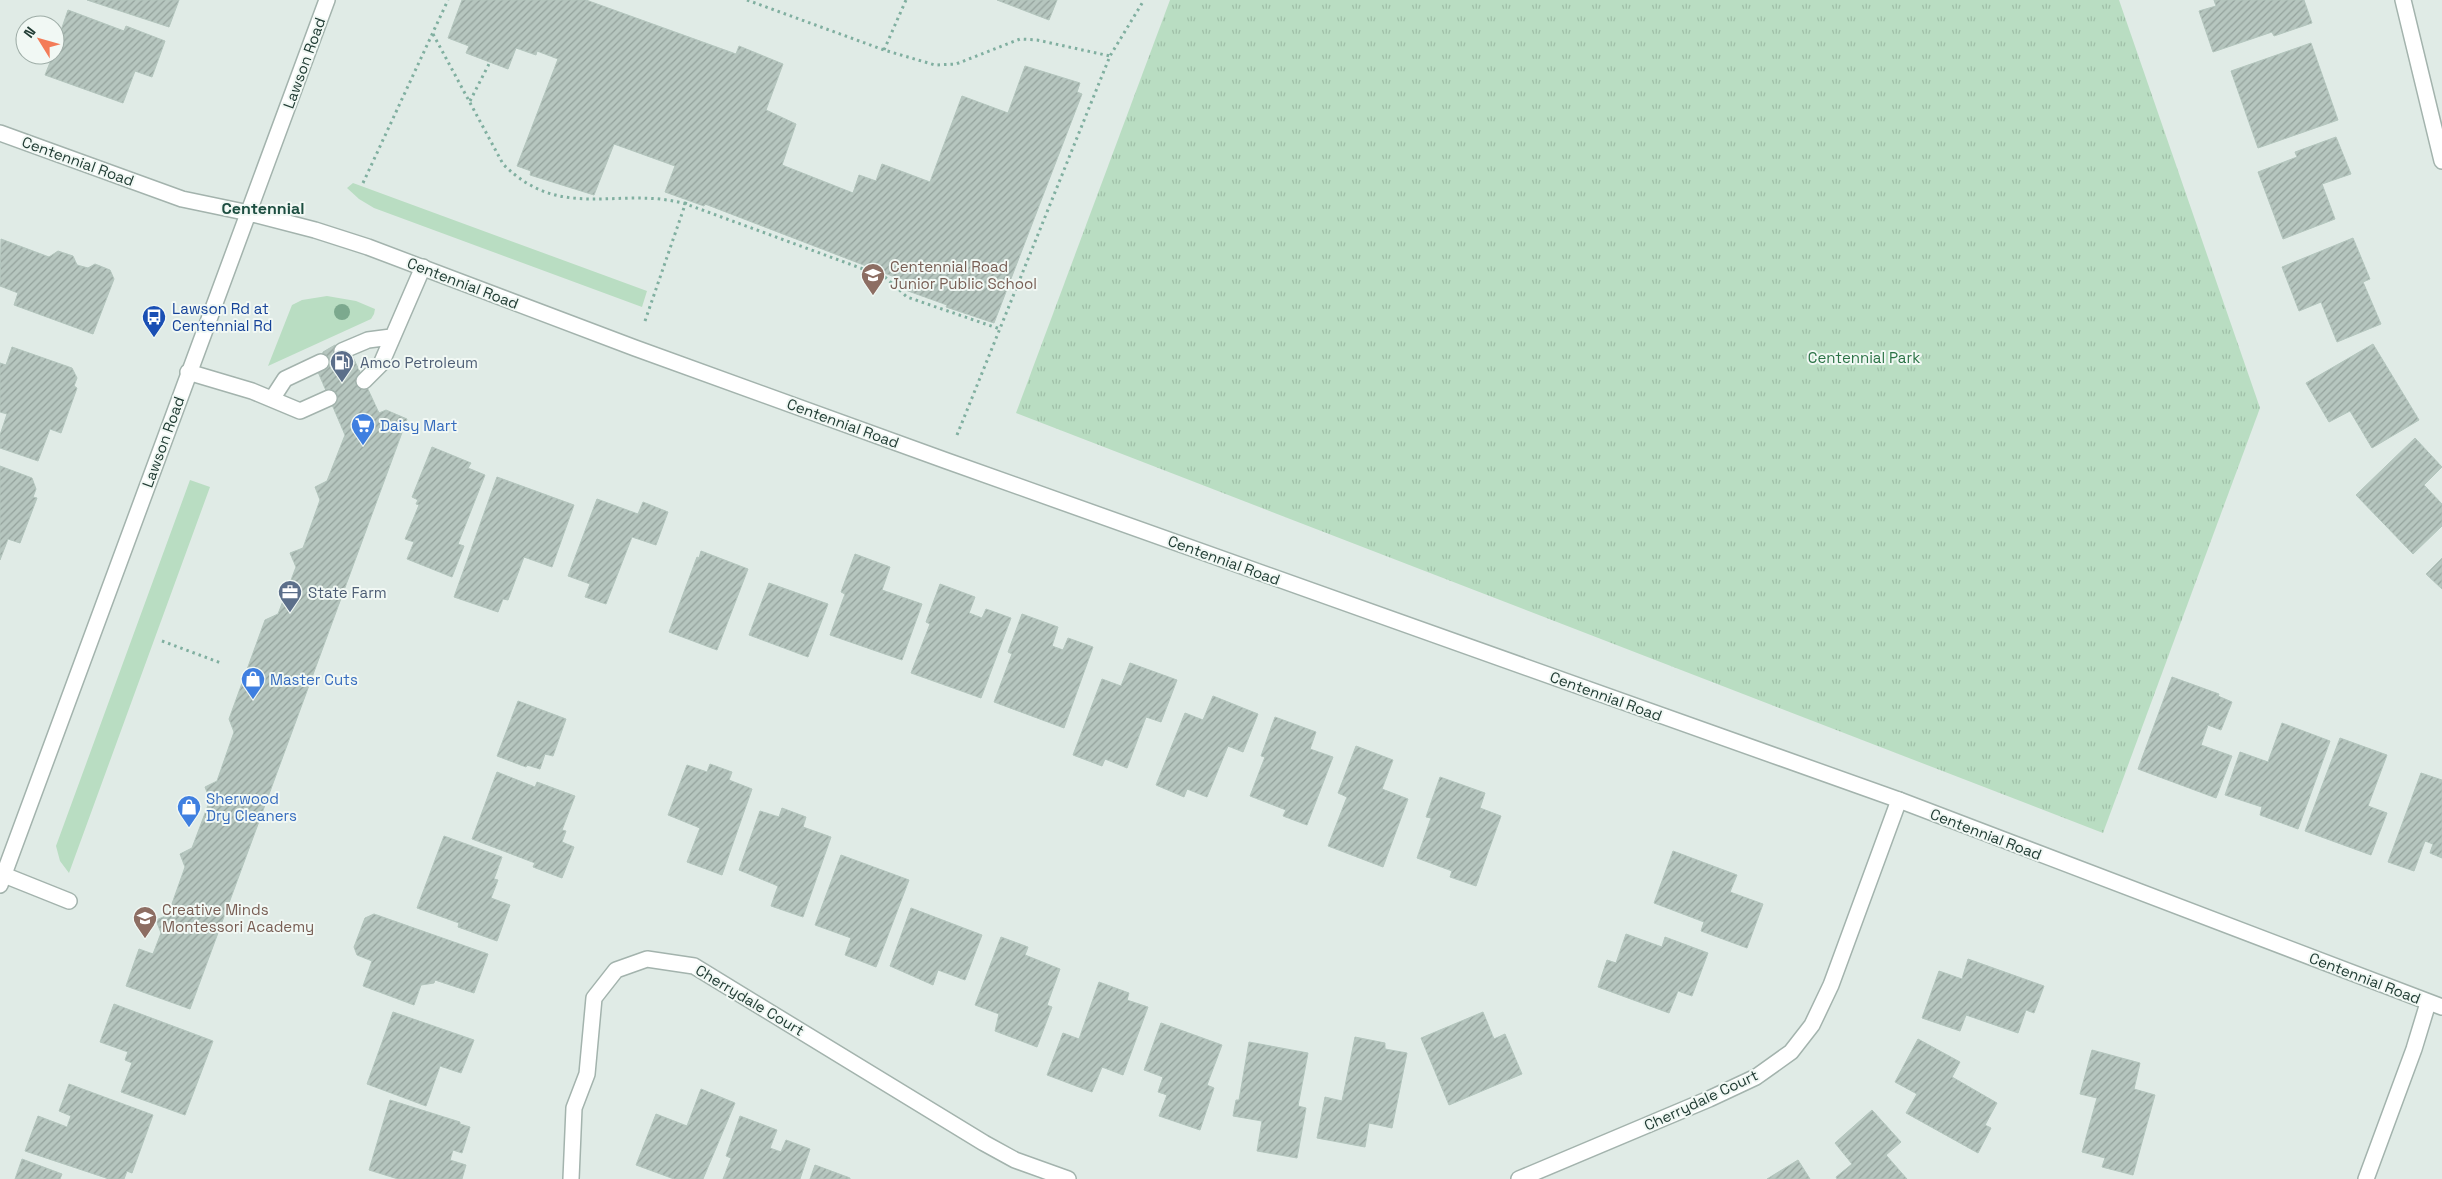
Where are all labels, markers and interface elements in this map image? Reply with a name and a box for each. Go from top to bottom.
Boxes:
north arrow [15,15,65,65]
street label: Lawson Road [279,15,329,111]
text: N [20,23,40,41]
street label: Centennial Road [19,132,137,190]
district label: Centennial [222,198,304,219]
street label: Centennial Road [404,253,522,313]
place label: Centennial Road Junior Public School [890,257,1037,293]
school or university icon: Centennial Road Junior Public School [860,262,886,296]
place label: Lawson Rd at Centennial Rd [172,299,272,335]
bus stop icon: Lawson Rd at Centennial Rd [141,304,167,338]
park label: Centennial Park [1808,348,1920,367]
fuel station icon: Amco Petroleum [329,349,355,383]
place label: Amco Petroleum [360,353,478,372]
street label: Lawson Road [138,394,188,490]
street label: Centennial Road [784,394,902,452]
supermarket icon: Daisy Mart [350,412,376,446]
place label: Daisy Mart [380,416,457,435]
street label: Centennial Road [1165,531,1283,589]
office icon: State Farm [277,579,303,613]
place label: State Farm [308,583,387,602]
shop icon: Master Cuts [240,666,266,700]
street label: Centennial Road [1547,667,1665,725]
place label: Master Cuts [270,670,358,689]
place label: Sherwood Dry Cleaners [206,789,297,825]
shop icon: Sherwood Dry Cleaners [176,794,202,828]
street label: Centennial Road [1927,804,2045,864]
place label: Creative Minds Montessori Academy [162,900,314,936]
school or university icon: Creative Minds Montessori Academy [132,905,158,939]
street label: Centennial Road [2306,948,2424,1008]
street label: Cherrydale Court [692,960,808,1040]
street label: Cherrydale Court [1641,1065,1761,1135]

